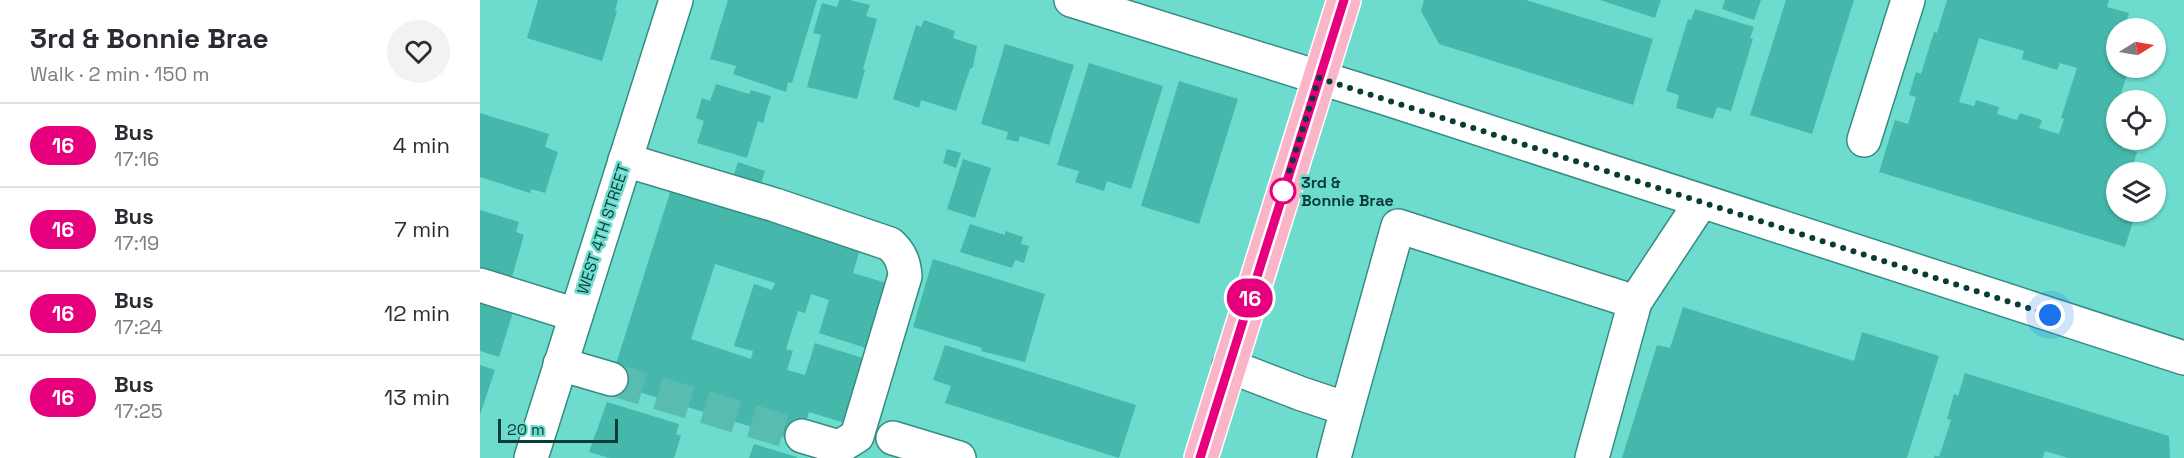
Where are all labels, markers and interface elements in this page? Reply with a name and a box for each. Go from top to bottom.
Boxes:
north arrow [2106,18,2166,78]
map controls [2106,18,2166,222]
text: 3rd & Bonnie Brae [30,20,269,56]
button: heart [387,20,450,83]
text: Walk · 2 min · 150 m [30,61,210,87]
button: locate [2106,90,2166,150]
text: Bus [114,118,154,146]
text: 4 min [393,131,450,159]
text: 16 [52,132,74,159]
text: 17:16 [114,146,159,172]
street label: WEST 4TH STREET [572,161,634,297]
button: layers [2106,162,2166,222]
place label: 3rd & Bonnie Brae [1301,172,1394,211]
marker: 3rd & Bonnie Brae [1270,178,1296,204]
text: Bus [114,202,154,230]
text: 7 min [394,215,450,243]
text: 16 [52,216,74,243]
text: 17:19 [114,230,159,256]
line badge: 16 [1223,278,1277,318]
text: 16 [1239,285,1261,312]
text: Bus [114,286,154,314]
text: 12 min [384,299,450,327]
text: 16 [52,300,74,327]
your location [2035,300,2065,330]
text: 17:24 [114,314,163,340]
text: Bus [114,370,154,398]
text: 13 min [384,383,450,411]
text: 16 [52,384,74,411]
text: 17:25 [114,398,163,424]
scale bar [498,416,618,444]
text: 20 m [507,419,545,440]

